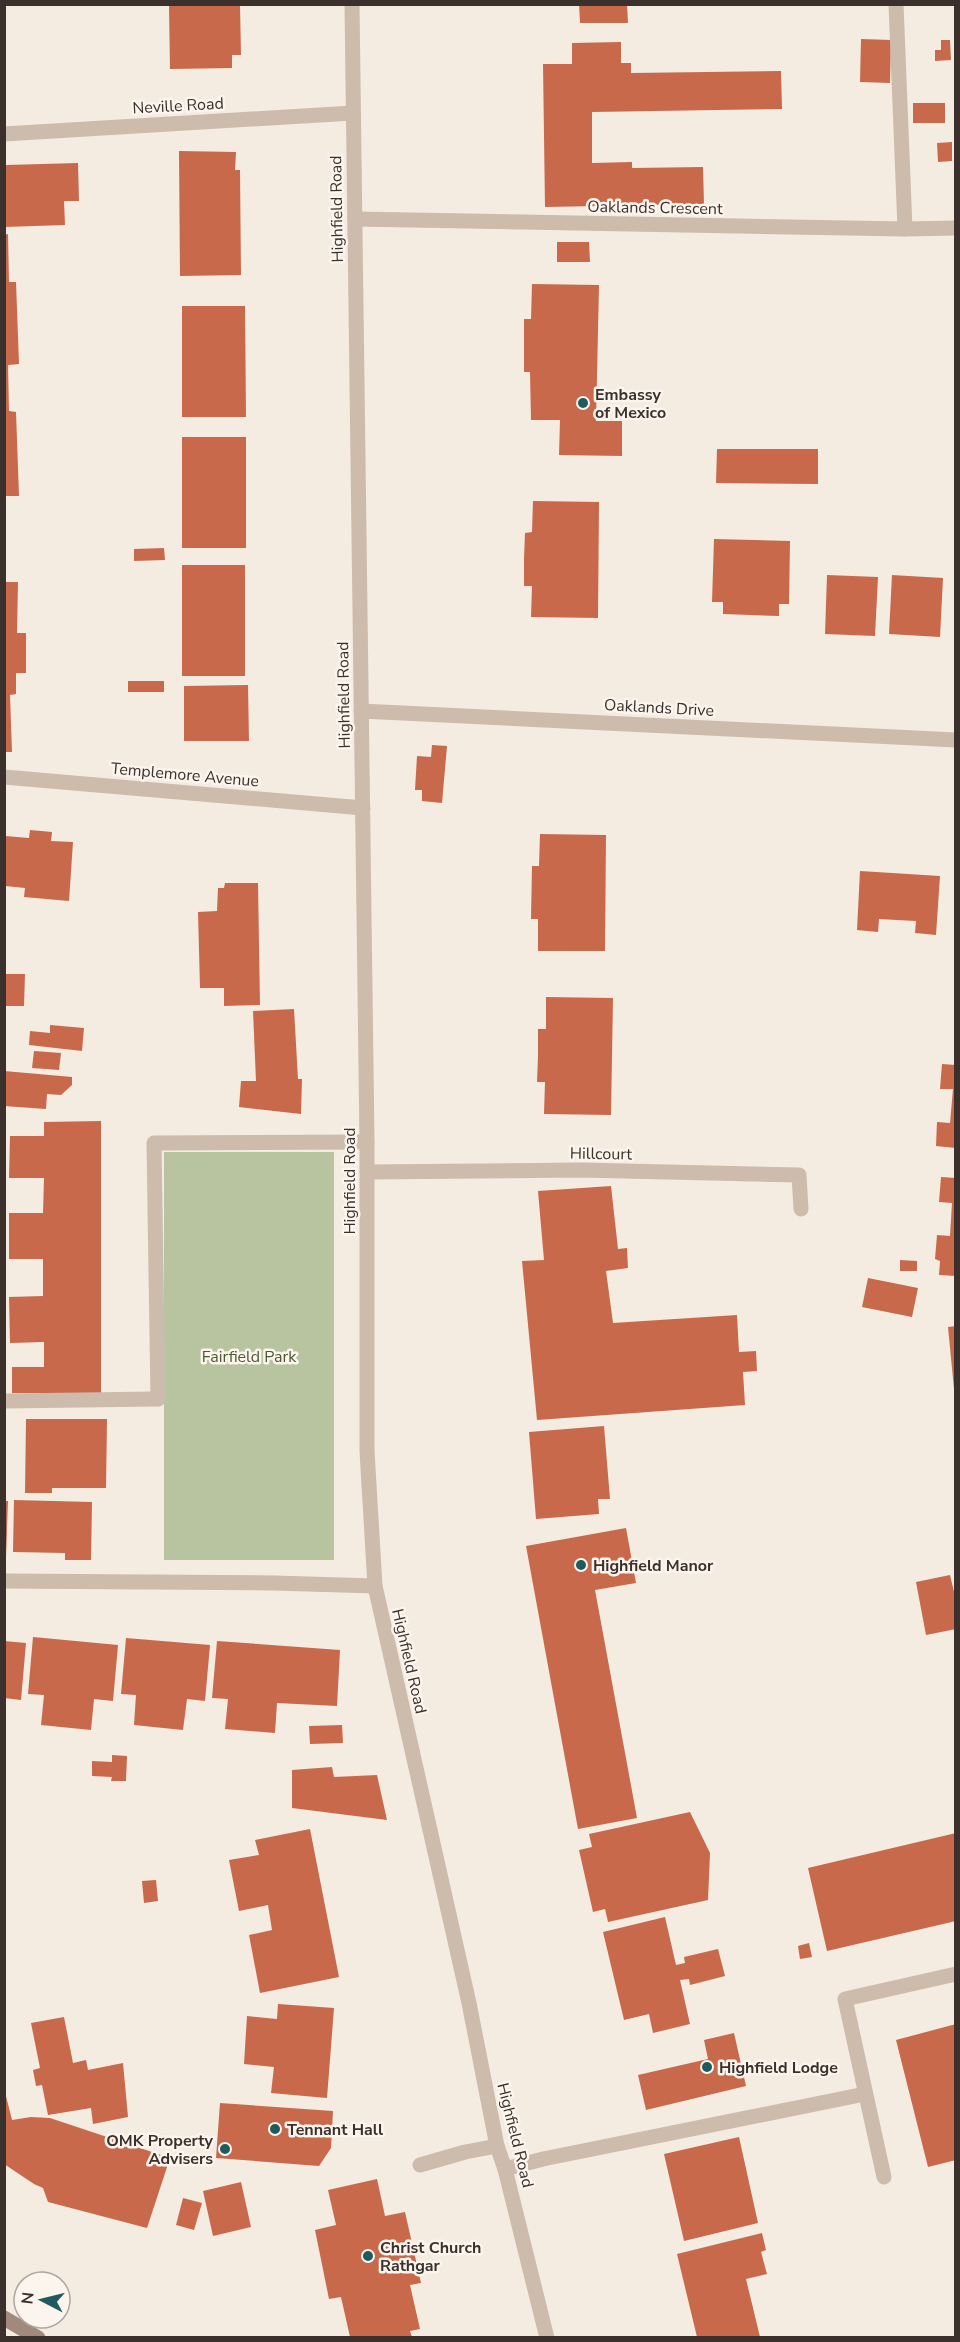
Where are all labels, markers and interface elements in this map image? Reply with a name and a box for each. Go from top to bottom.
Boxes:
street label: Neville Road [132,93,224,119]
street label: Highfield Road [325,155,349,263]
street label: Oaklands Crescent [587,196,723,220]
place label: Embassy of Mexico [595,384,666,424]
marker: Embassy of Mexico [576,396,590,410]
street label: Highfield Road [332,641,356,749]
street label: Oaklands Drive [603,694,715,722]
street label: Templemore Avenue [110,758,260,792]
street label: Highfield Road [339,1127,361,1235]
street label: Hillcourt [570,1142,633,1166]
park label: Fairfield Park [202,1346,297,1368]
place label: Highfield Manor [593,1555,714,1577]
marker: Highfield Manor [574,1558,588,1572]
street label: Highfield Road [386,1607,432,1716]
place label: Highfield Lodge [719,2057,838,2079]
marker: Highfield Lodge [700,2060,714,2074]
street label: Highfield Road [491,2081,539,2190]
place label: Tennant Hall [287,2119,383,2141]
marker: Tennant Hall [268,2122,282,2136]
place label: OMK Property Advisers [106,2130,214,2170]
marker: OMK Property Advisers [218,2142,232,2156]
place label: Christ Church Rathgar [380,2237,481,2277]
marker: Christ Church Rathgar [361,2249,375,2263]
north arrow [12,2270,72,2330]
text: N [16,2291,40,2306]

